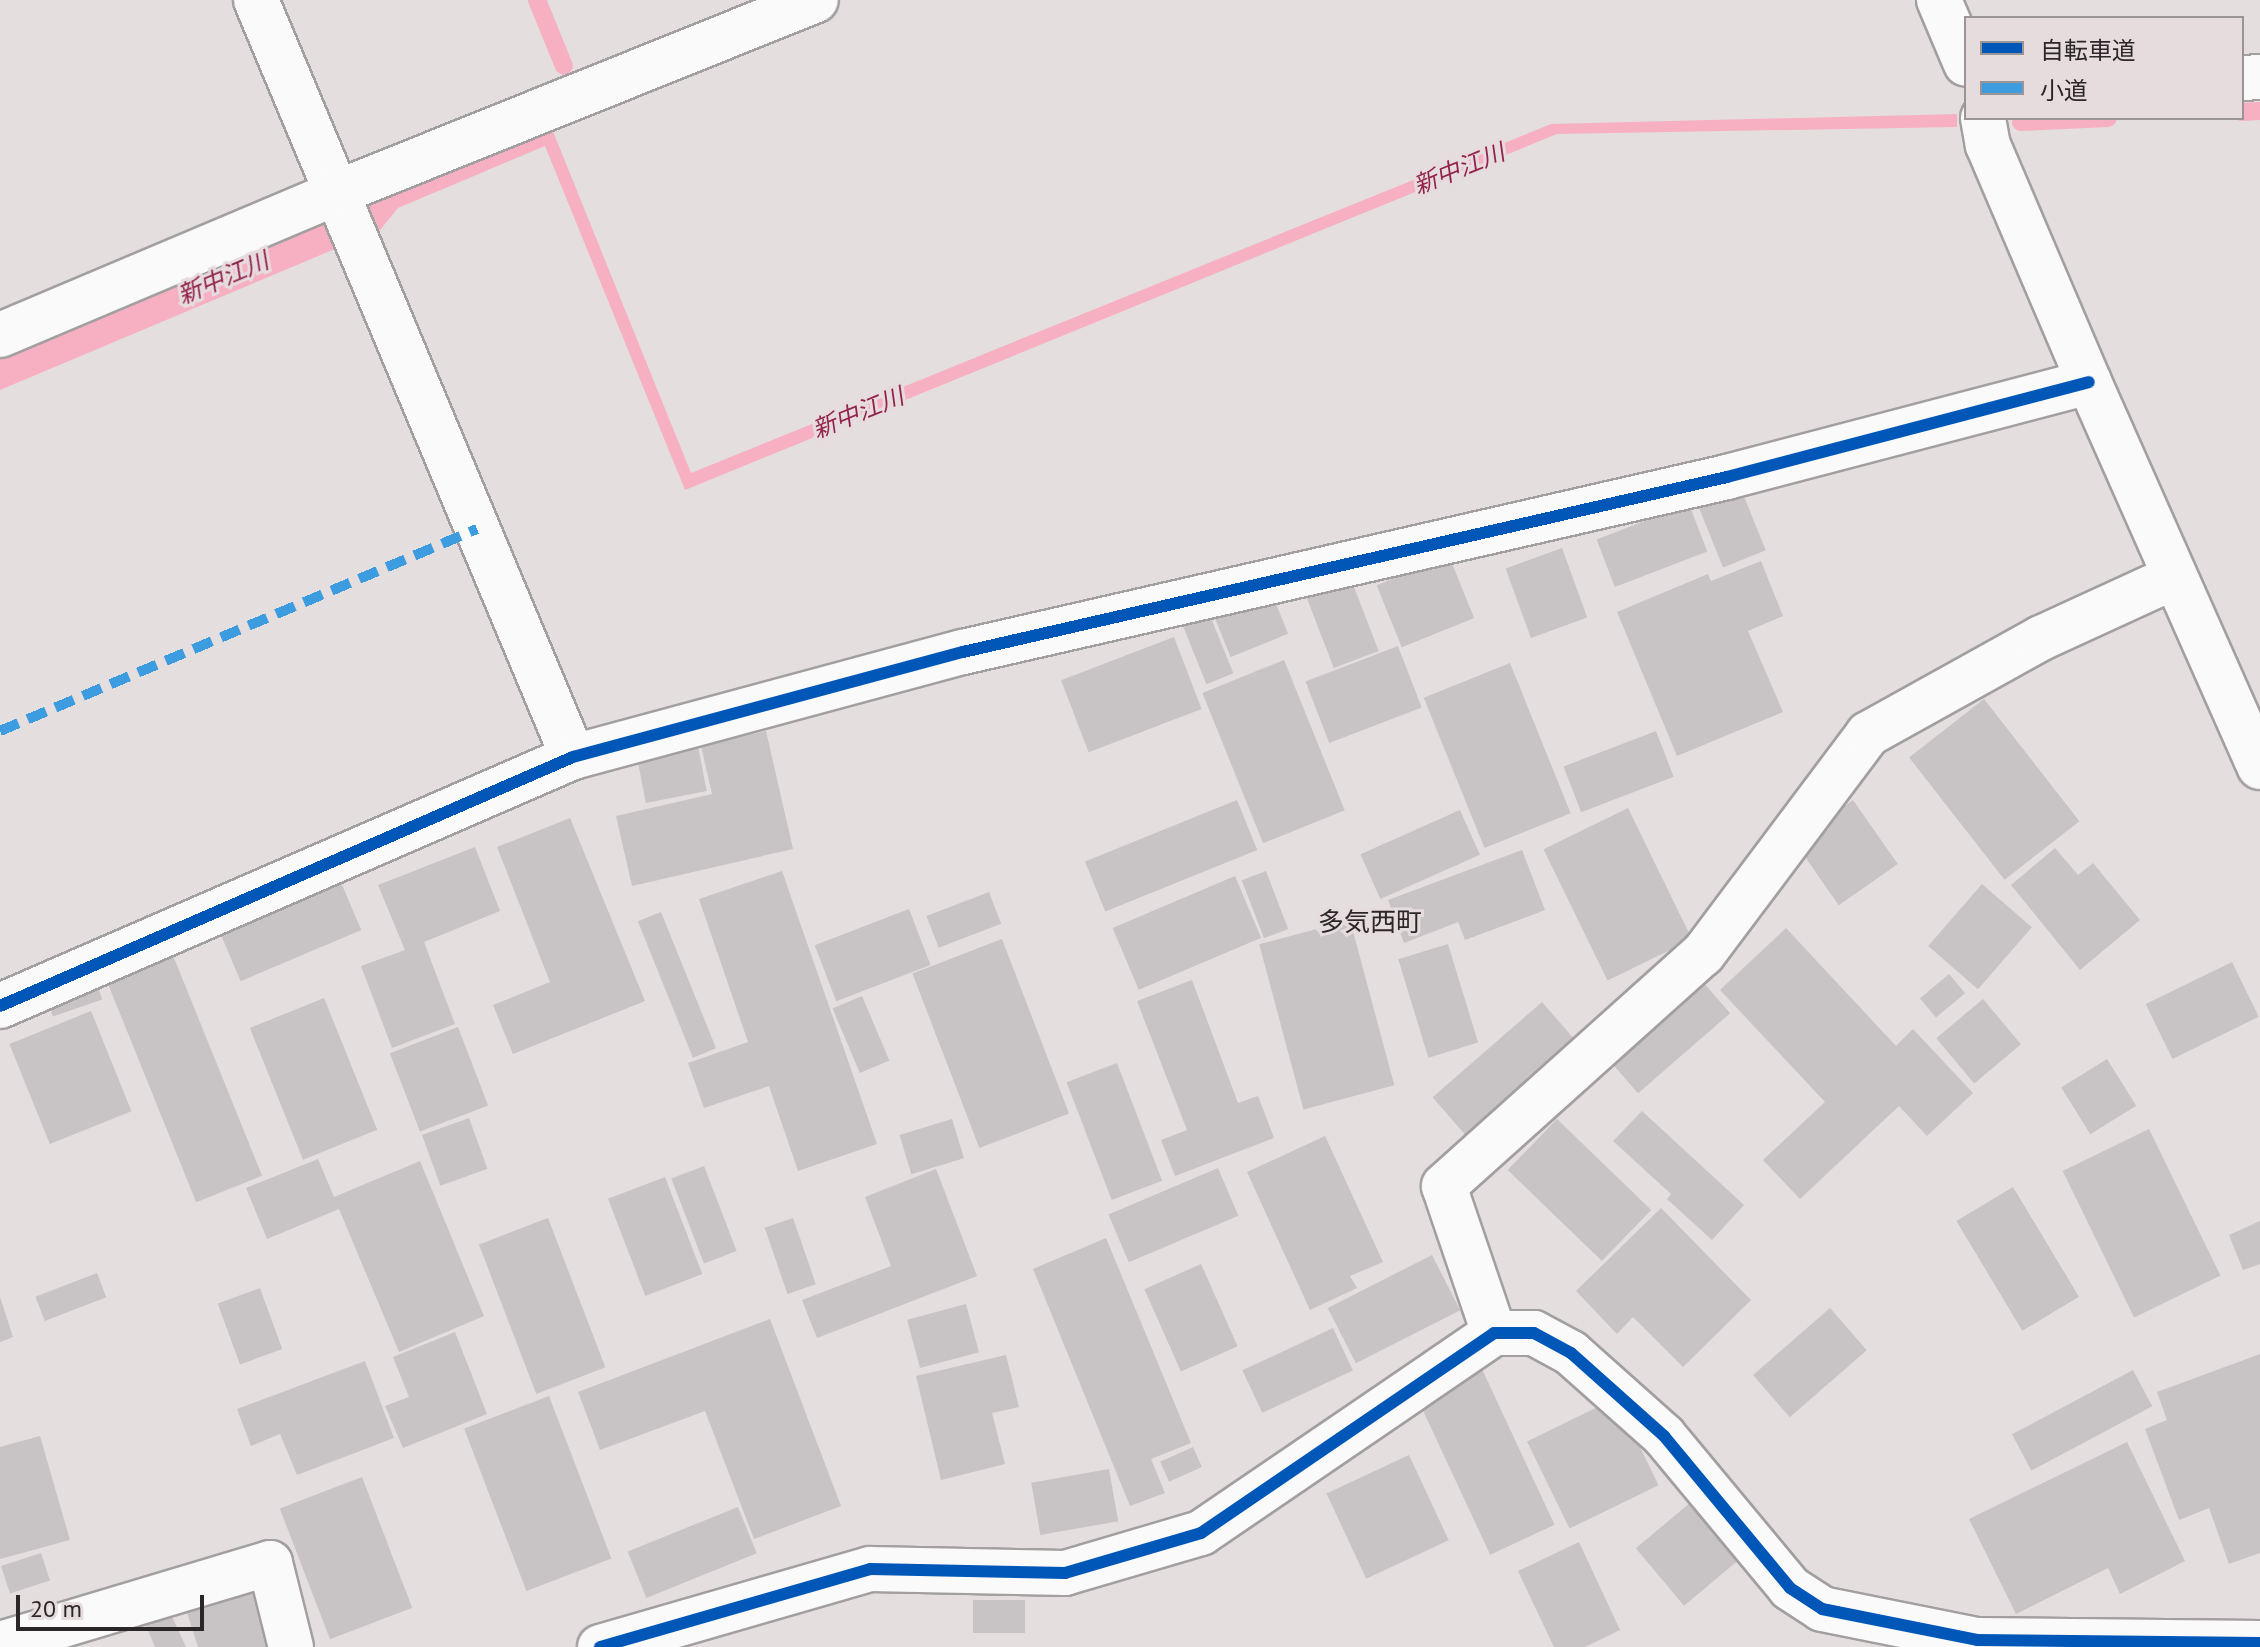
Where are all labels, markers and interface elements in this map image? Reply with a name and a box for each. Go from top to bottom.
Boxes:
legend [1964,16,2244,120]
text: 自転車道 [2040,35,2136,66]
text: 小道 [2040,75,2088,106]
water label: 新中江川 [1409,138,1509,200]
water label: 新中江川 [173,246,273,310]
water label: 新中江川 [808,382,908,444]
district label: 多気西町 [1318,906,1422,938]
scale bar [20,1579,208,1629]
text: 20 m [30,1593,82,1624]

